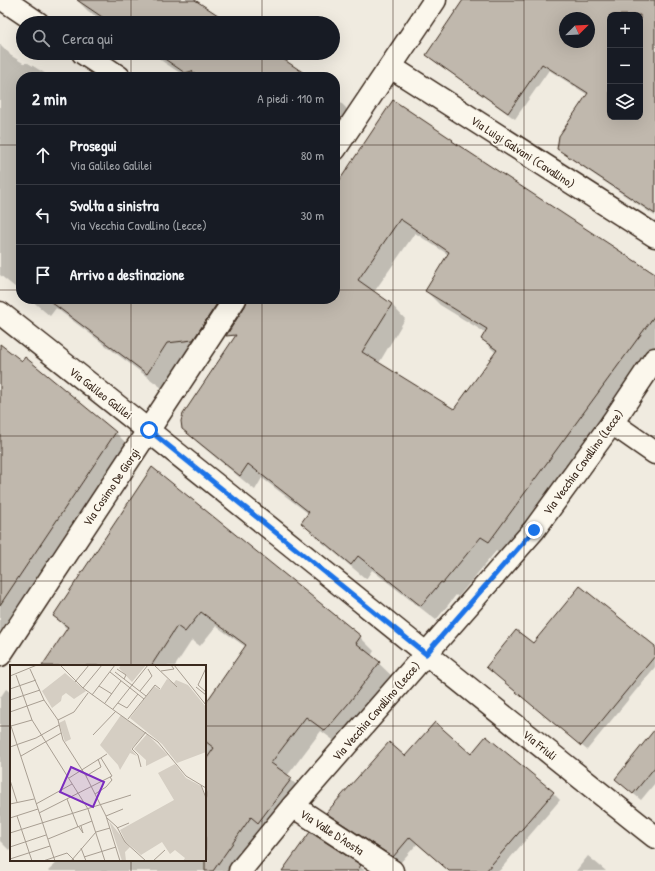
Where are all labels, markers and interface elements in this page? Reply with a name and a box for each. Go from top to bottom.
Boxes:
north arrow [559,12,595,48]
map controls [607,12,643,120]
button: + [607,12,643,48]
search box [16,16,340,60]
icon: search [30,27,52,49]
text: Cerca qui [62,28,113,49]
button: − [607,48,643,84]
button: layers [607,84,643,120]
text: 2 min [32,87,67,110]
text: A piedi · 110 m [257,89,324,107]
street label: Via Luigi Galvani (Cavallino) [468,112,578,192]
text: Prosegui [70,135,117,156]
icon: ahead [32,144,54,166]
text: 80 m [301,146,324,164]
text: Via Galileo Galilei [70,156,152,174]
text: Svolta a sinistra [70,195,159,216]
icon: left [32,204,54,226]
text: 30 m [301,206,324,224]
text: Via Vecchia Cavallino (Lecce) [70,216,207,234]
icon: arrive [32,264,54,286]
text: Arrivo a destinazione [70,264,184,285]
street label: Via Galileo Galilei [66,363,136,423]
street label: Via Vecchia Cavallino (Lecce) [539,406,627,518]
route start [140,421,158,439]
street label: Via Cosimo De Giorgi [79,445,143,529]
route end [525,521,543,539]
street label: Via Vecchia Cavallino (Lecce) [328,658,424,764]
inset map [10,665,206,861]
street label: Via Friuli [519,726,561,764]
street label: Via Valle D'Aosta [297,805,367,859]

